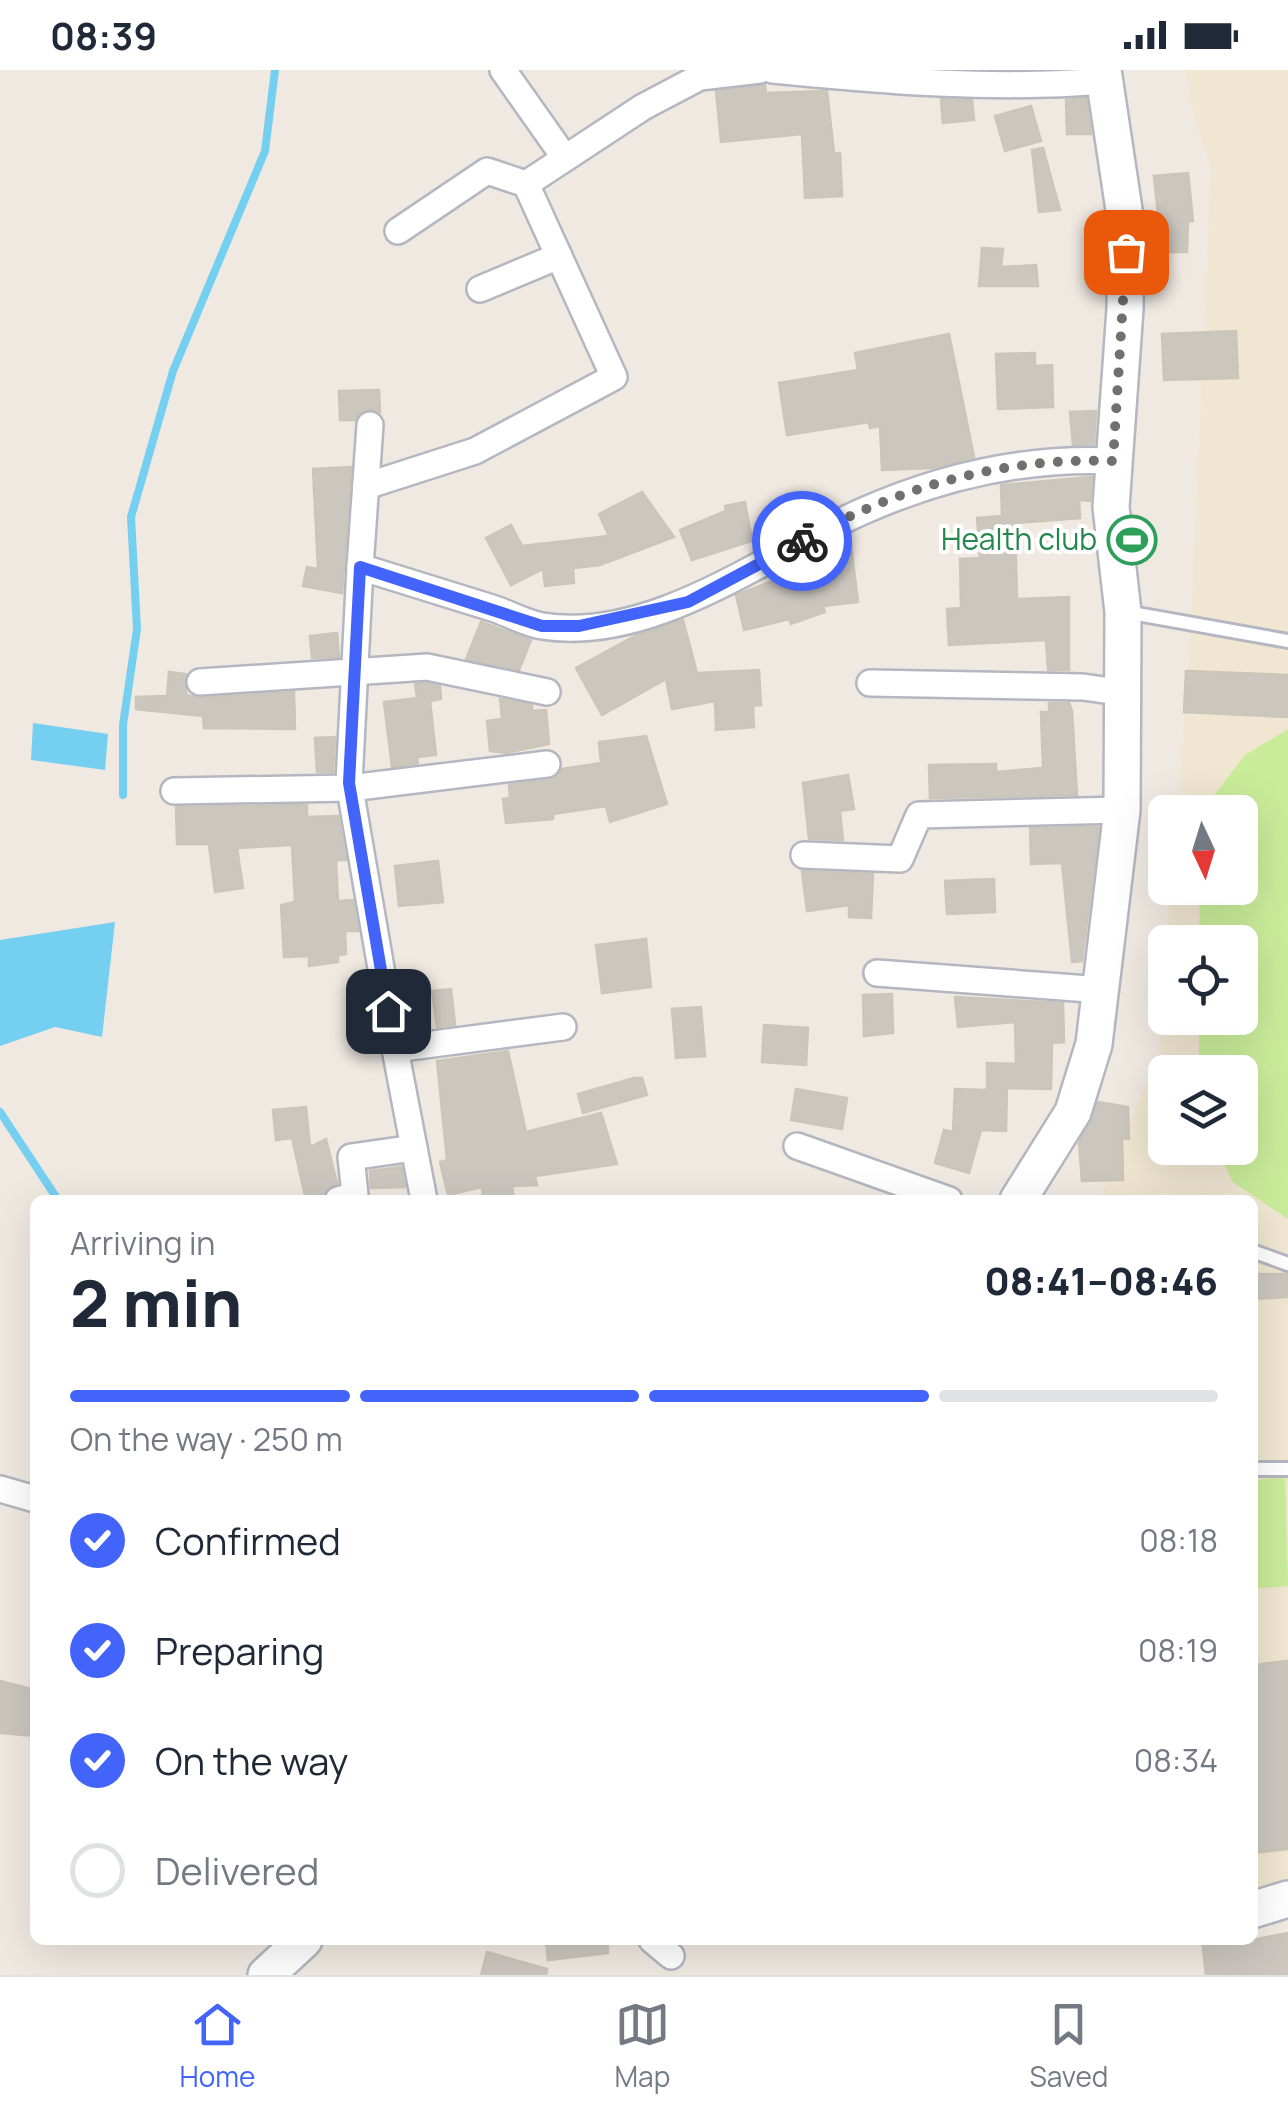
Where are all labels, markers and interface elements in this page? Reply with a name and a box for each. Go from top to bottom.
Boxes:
text: 08:39 [50,9,157,61]
pin [1084,210,1169,295]
icon: bag [1099,225,1154,280]
courier [752,491,852,591]
icon: bike [775,514,830,569]
sports icon: Health club [1106,514,1158,566]
place label: Health club [941,518,1097,559]
north arrow [1148,795,1258,905]
map controls [1148,795,1258,1165]
button: locate [1148,925,1258,1035]
pin [346,969,431,1054]
icon: home [361,984,416,1039]
button: layers [1148,1055,1258,1165]
text: Arriving in [70,1221,215,1265]
text: 08:41–08:46 [984,1254,1218,1306]
text: 2 min [70,1258,242,1347]
text: On the way · 250 m [70,1417,343,1461]
icon: check [70,1513,125,1568]
text: Confirmed [155,1514,341,1566]
text: 08:18 [1139,1518,1218,1562]
icon: check [70,1623,125,1678]
text: Preparing [155,1624,324,1676]
text: 08:19 [1138,1628,1218,1672]
icon: check [70,1733,125,1788]
text: On the way [155,1734,348,1786]
text: 08:34 [1134,1738,1218,1782]
text: Delivered [155,1844,319,1896]
tab: Home [180,1997,255,2095]
tab: Map [615,1997,670,2095]
tab: Saved [1029,1997,1108,2095]

